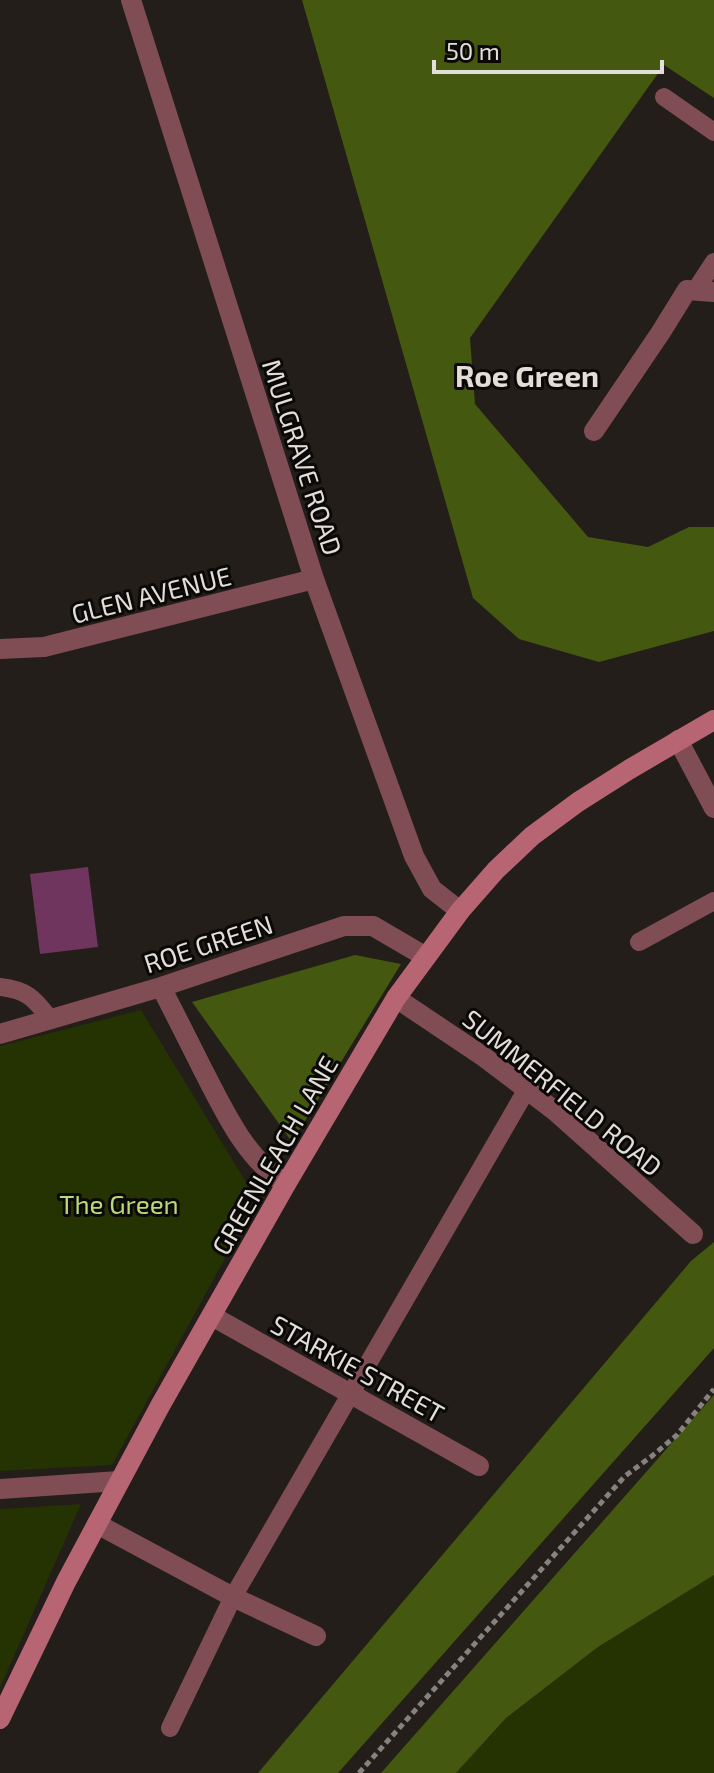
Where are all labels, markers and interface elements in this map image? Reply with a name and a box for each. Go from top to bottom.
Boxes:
scale bar [434,24,662,74]
text: 50 m [446,36,500,65]
street label: MULGRAVE ROAD [257,355,349,559]
district label: Roe Green [455,357,599,393]
street label: GLEN AVENUE [68,559,234,629]
street label: ROE GREEN [140,908,276,978]
street label: SUMMERFIELD ROAD [457,1002,669,1182]
street label: GREENLEACH LANE [205,1050,343,1260]
park label: The Green [59,1188,179,1219]
street label: STARKIE STREET [266,1308,450,1428]

